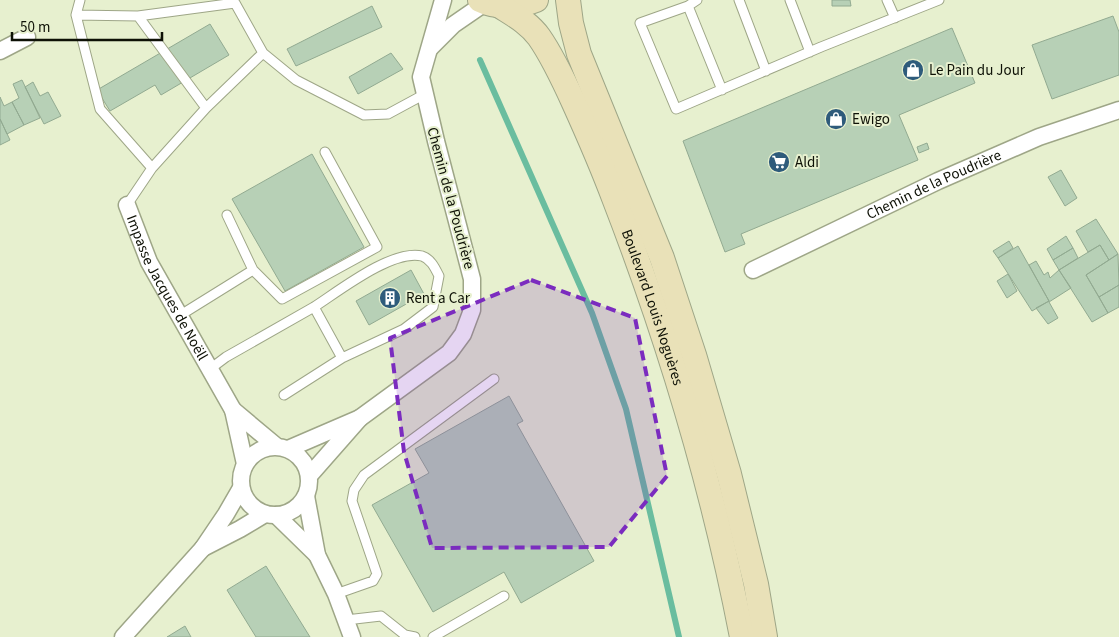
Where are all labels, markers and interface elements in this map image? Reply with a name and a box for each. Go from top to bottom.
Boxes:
scale bar [12,10,162,42]
text: 50 m [20,17,50,38]
shop icon: Le Pain du Jour [901,58,925,82]
place label: Le Pain du Jour [929,60,1026,81]
shop icon: Ewigo [824,107,848,131]
place label: Ewigo [852,109,890,130]
street label: Chemin de la Poudrière [421,125,480,271]
street label: Chemin de la Poudrière [863,145,1005,225]
supermarket icon: Aldi [767,150,791,174]
place label: Aldi [795,152,819,173]
street label: Impasse Jacques de Noëll [121,212,213,365]
street label: Boulevard Louis Noguères [616,226,688,388]
building icon: Rent a Car [378,286,402,310]
place label: Rent a Car [406,288,471,309]

